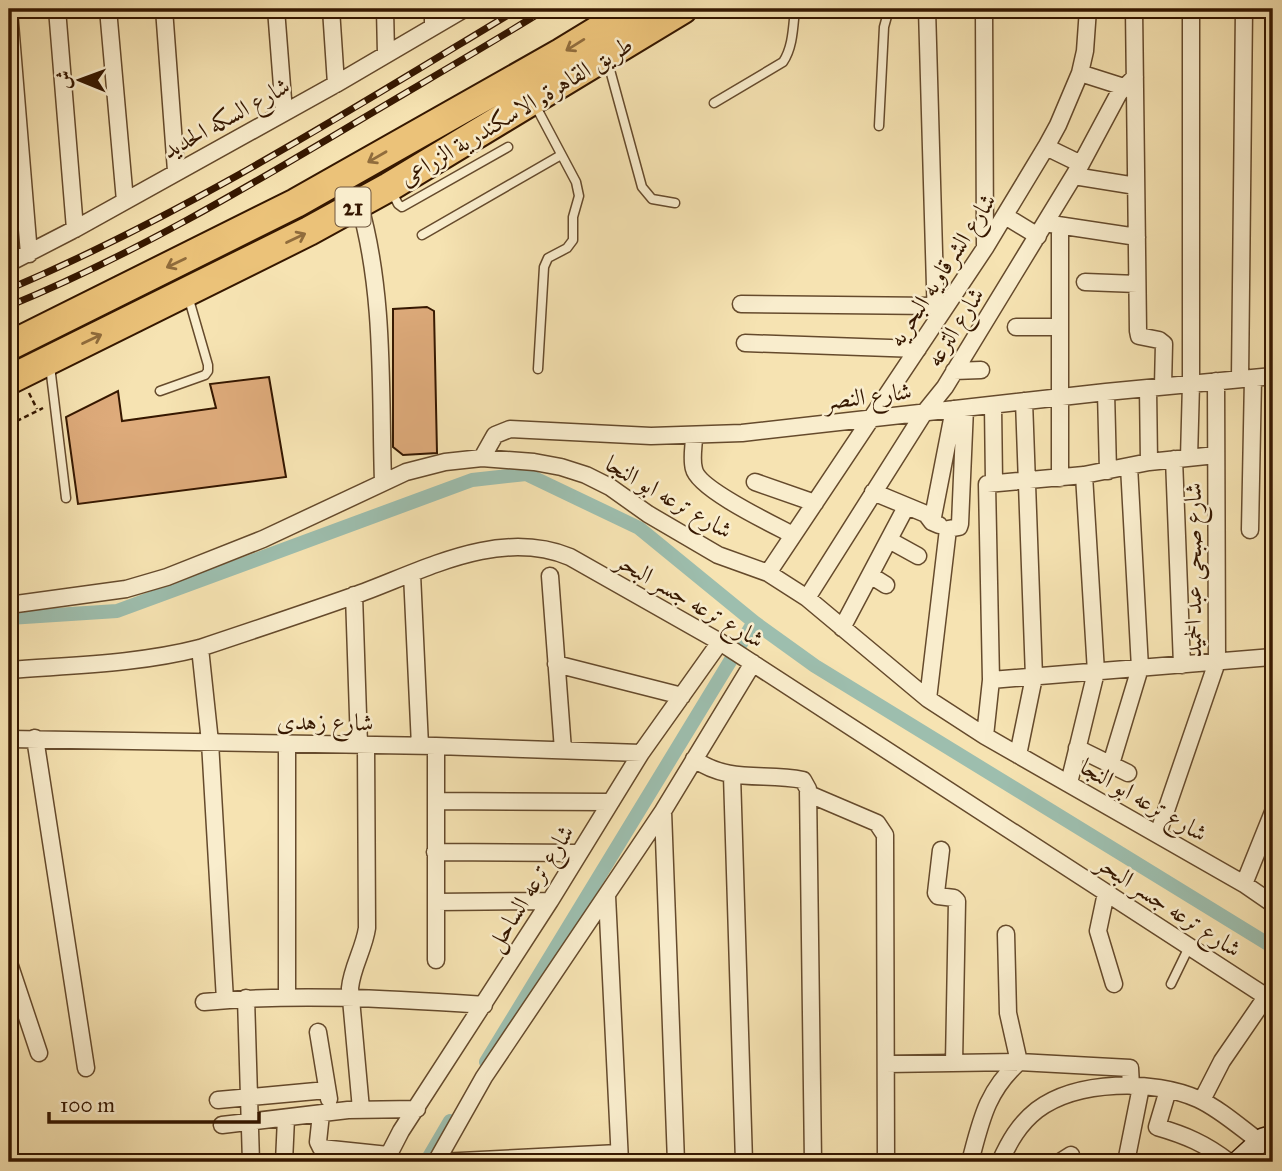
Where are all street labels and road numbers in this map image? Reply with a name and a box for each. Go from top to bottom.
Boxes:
street label: طريق القاهرة, الاسكندرية الزراعى [394,29,638,193]
street label: شارع السكه الحديد [157,71,298,170]
street label: شارع الشرقاويه البحريه [881,187,1007,355]
road number: 21 [336,188,370,227]
street label: شارع الترعه [919,282,995,375]
street label: شارع النصر [820,376,914,422]
street label: شارع ترعه ابو النجا [598,449,738,550]
street label: شارع صبحى عبد الحميد [1178,483,1213,657]
street label: شارع ترعه جسر البحر [605,544,770,659]
street label: شارع زهدى [276,706,374,743]
street label: شارع ترعه ابو النجا [1073,752,1213,853]
street label: شارع ترعه الساحل [479,819,585,959]
street label: شارع ترعه جسر البحر [1086,846,1247,968]

